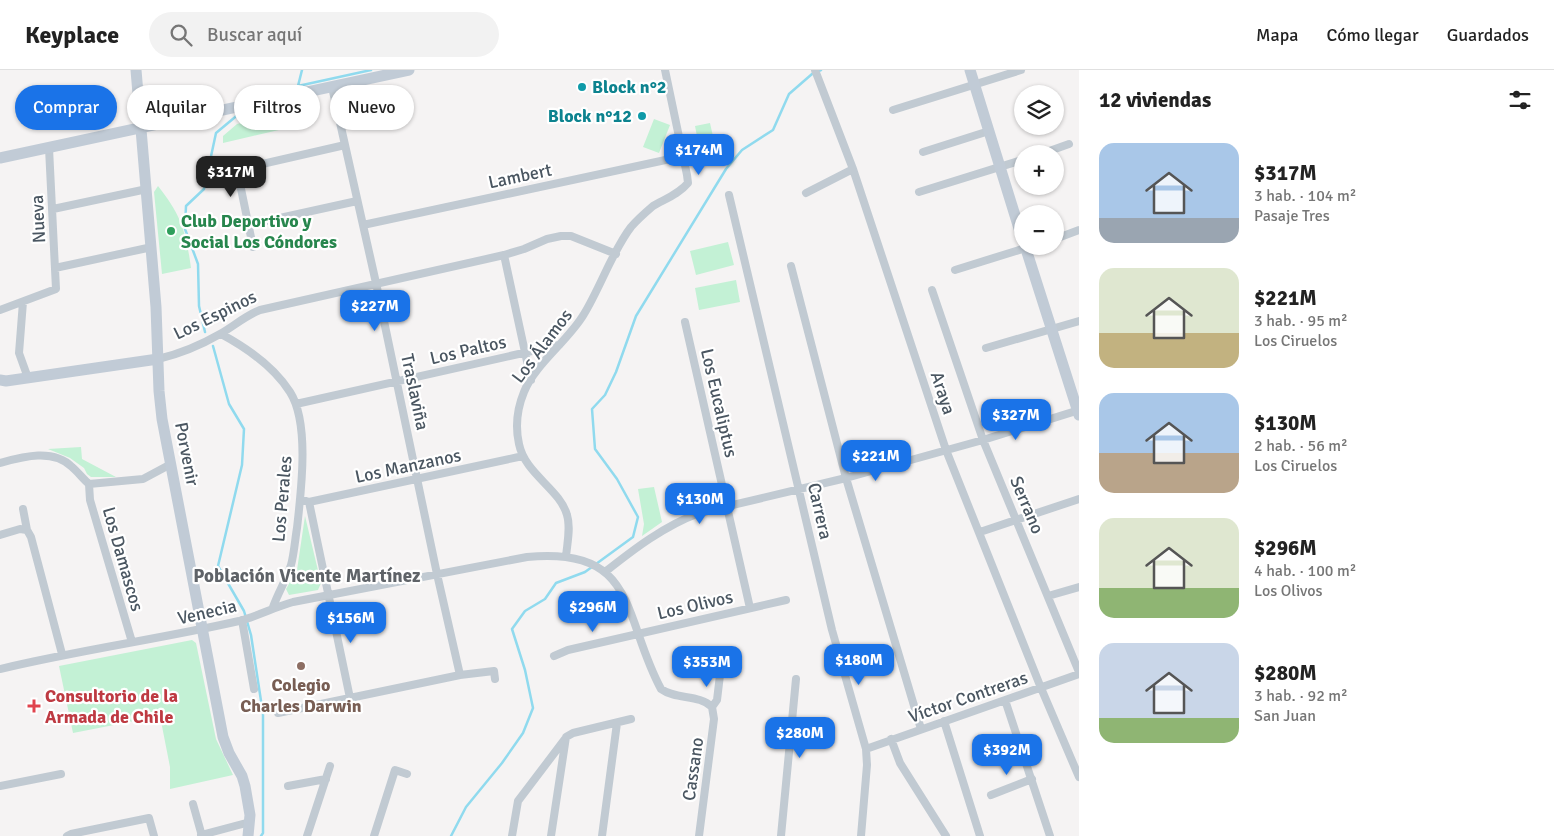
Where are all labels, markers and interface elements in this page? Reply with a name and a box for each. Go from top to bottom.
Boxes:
search box [149,12,499,57]
text: Keyplace [25,20,119,50]
icon: search [167,21,195,49]
text: Buscar aquí [207,23,302,47]
text: Mapa [1256,24,1298,46]
text: Cómo llegar [1326,24,1419,46]
text: Guardados [1447,24,1529,46]
place label: Block n°2 [592,76,667,98]
marker: Block n°2 [576,81,588,93]
chip: Comprar [15,85,117,130]
chip: Alquilar [127,85,224,130]
chip: Filtros [234,85,320,130]
chip: Nuevo [330,85,414,130]
map controls [1014,85,1064,255]
button: layers [1014,85,1064,135]
icon: filters [1506,86,1534,114]
text: 12 viviendas [1099,87,1211,113]
place label: Block n°12 [548,105,632,127]
marker: Block n°12 [636,110,648,122]
pin: $174M [664,134,734,176]
text: $174M [675,140,723,160]
button: + [1014,145,1064,195]
pin: $317M [196,156,266,198]
street label: Lambert [486,159,554,193]
text: $317M [1254,160,1317,186]
text: $317M [207,162,255,182]
icon: home [1139,163,1199,223]
text: 3 hab. · 104 m² [1254,186,1356,206]
street label: Nueva [26,194,50,244]
button: − [1014,205,1064,255]
text: Pasaje Tres [1254,206,1330,226]
place label: Club Deportivo y Social Los Cóndores [181,210,337,253]
marker: Club Deportivo y Social Los Cóndores [165,225,177,237]
street label: Los Espinos [170,285,260,345]
text: $221M [1254,285,1317,311]
icon: home [1139,288,1199,348]
pin: $227M [340,290,410,332]
text: $227M [351,296,399,316]
street label: Los Álamos [507,305,577,387]
text: 3 hab. · 95 m² [1254,311,1348,331]
street label: Los Paltos [428,331,508,369]
text: Los Ciruelos [1254,331,1337,351]
street label: Los Eucaliptus [696,346,742,460]
street label: Traslaviña [396,352,434,432]
street label: Araya [926,369,960,417]
pin: $327M [981,398,1051,441]
text: $327M [992,405,1040,425]
text: $130M [1254,410,1317,436]
icon: home [1139,413,1199,473]
street label: Porvenir [170,420,204,488]
text: 2 hab. · 56 m² [1254,436,1348,456]
pin: $221M [841,440,911,482]
street label: Los Manzanos [353,444,463,488]
text: $221M [852,446,900,466]
street label: Los Perales [267,455,297,543]
text: Los Ciruelos [1254,456,1337,476]
street label: Serrano [1005,473,1049,537]
street label: Carrera [803,481,837,541]
pin: $130M [665,482,735,525]
text: $130M [676,489,724,509]
street label: Los Damascos [98,504,148,614]
text: $296M [1254,535,1317,561]
icon: home [1139,538,1199,598]
text: 4 hab. · 100 m² [1254,561,1356,581]
district label: Población Vicente Martínez [193,564,421,588]
text: Los Olivos [1254,581,1323,601]
street label: Los Olivos [655,586,735,624]
pin: $296M [558,590,628,633]
street label: Venecia [175,595,239,629]
text: $296M [569,597,617,617]
pin: $156M [316,602,386,644]
text: $156M [327,608,375,628]
pin: $180M [824,644,894,686]
pin: $353M [672,646,742,688]
text: $180M [835,650,883,670]
text: $353M [683,652,731,672]
marker: Colegio Charles Darwin [295,660,307,672]
text: $280M [1254,660,1317,686]
icon: home [1139,663,1199,723]
street label: Víctor Contreras [905,666,1031,728]
place label: Colegio Charles Darwin [240,674,362,717]
place label: Consultorio de la Armada de Chile [45,685,178,728]
text: 3 hab. · 92 m² [1254,686,1348,706]
marker: Consultorio de la Armada de Chile [27,699,41,713]
text: San Juan [1254,706,1316,726]
pin: $280M [765,716,835,759]
text: $280M [776,723,824,743]
pin: $392M [972,734,1042,776]
street label: Cassano [678,736,708,802]
text: $392M [983,740,1031,760]

